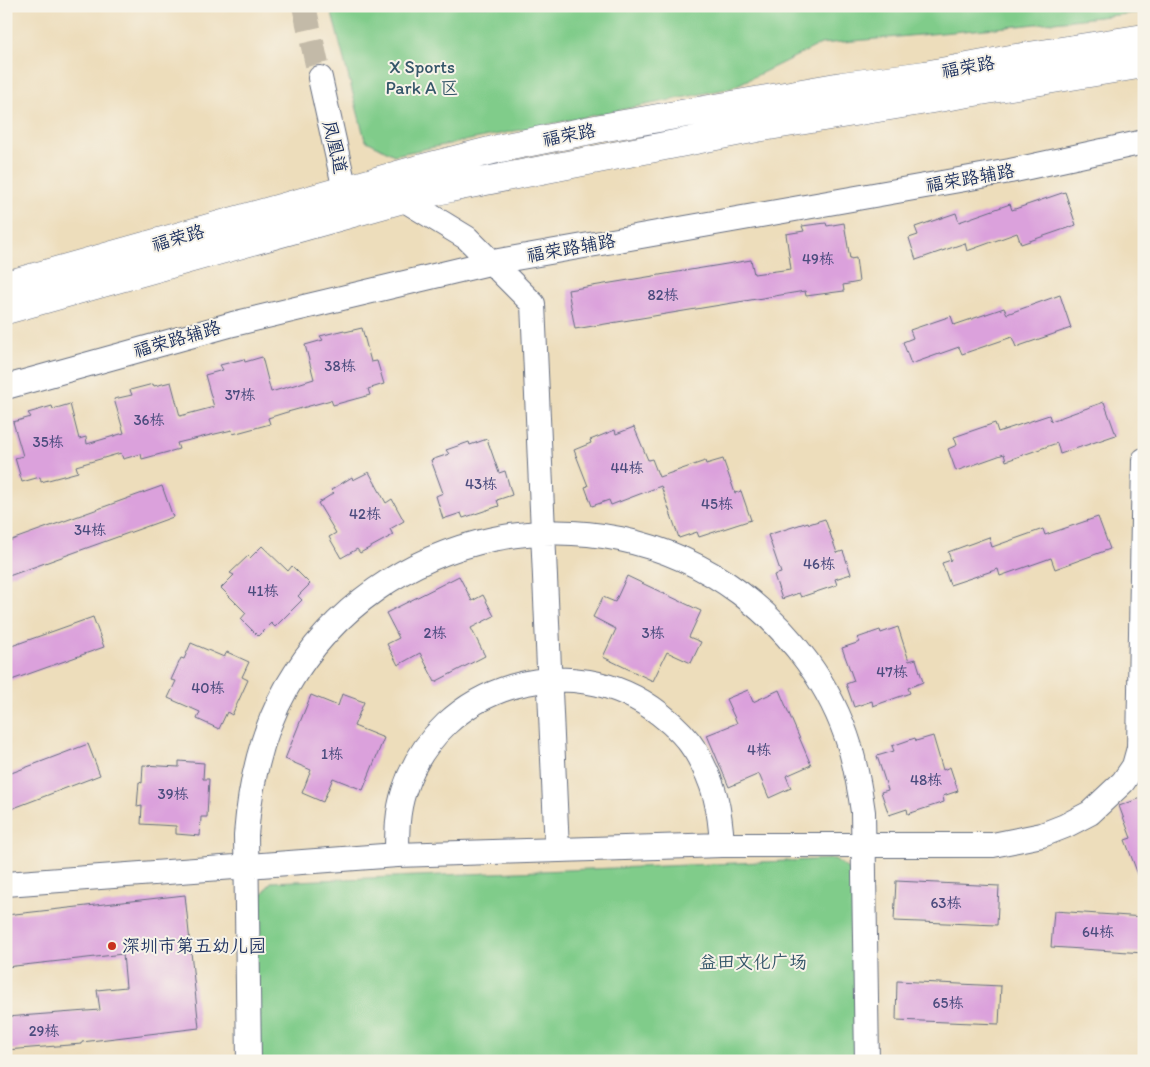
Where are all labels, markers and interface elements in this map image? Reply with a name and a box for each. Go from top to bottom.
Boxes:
street label: 福荣路 [940,51,996,83]
park label: X Sports Park A 区 [385,56,459,99]
street label: 凤凰道 [318,118,352,176]
street label: 福荣路 [540,119,598,151]
street label: 福荣路辅路 [924,159,1016,197]
street label: 福荣路 [149,220,207,256]
street label: 福荣路辅路 [525,229,617,267]
house number: 49栋 [802,250,834,268]
house number: 82栋 [647,286,679,304]
street label: 福荣路辅路 [131,316,223,362]
house number: 38栋 [324,357,356,375]
house number: 37栋 [225,386,255,404]
house number: 36栋 [133,411,165,429]
house number: 35栋 [32,433,64,451]
house number: 44栋 [610,459,644,477]
house number: 43栋 [465,475,497,493]
house number: 45栋 [701,495,733,513]
house number: 42栋 [349,505,381,523]
house number: 34栋 [74,521,106,539]
house number: 46栋 [803,555,835,573]
house number: 41栋 [248,582,278,600]
house number: 2栋 [424,624,446,642]
house number: 3栋 [641,624,665,642]
house number: 47栋 [876,663,908,681]
house number: 40栋 [191,679,225,697]
house number: 4栋 [747,741,771,759]
house number: 1栋 [321,745,343,763]
house number: 48栋 [910,771,942,789]
house number: 39栋 [157,785,189,803]
house number: 63栋 [930,894,962,912]
house number: 64栋 [1082,923,1114,941]
place label: 深圳市第五幼儿园 [122,935,266,957]
marker: 深圳市第五幼儿园 [106,940,118,952]
park label: 益田文化广场 [699,951,807,973]
house number: 65栋 [933,994,963,1012]
house number: 29栋 [29,1022,59,1040]

